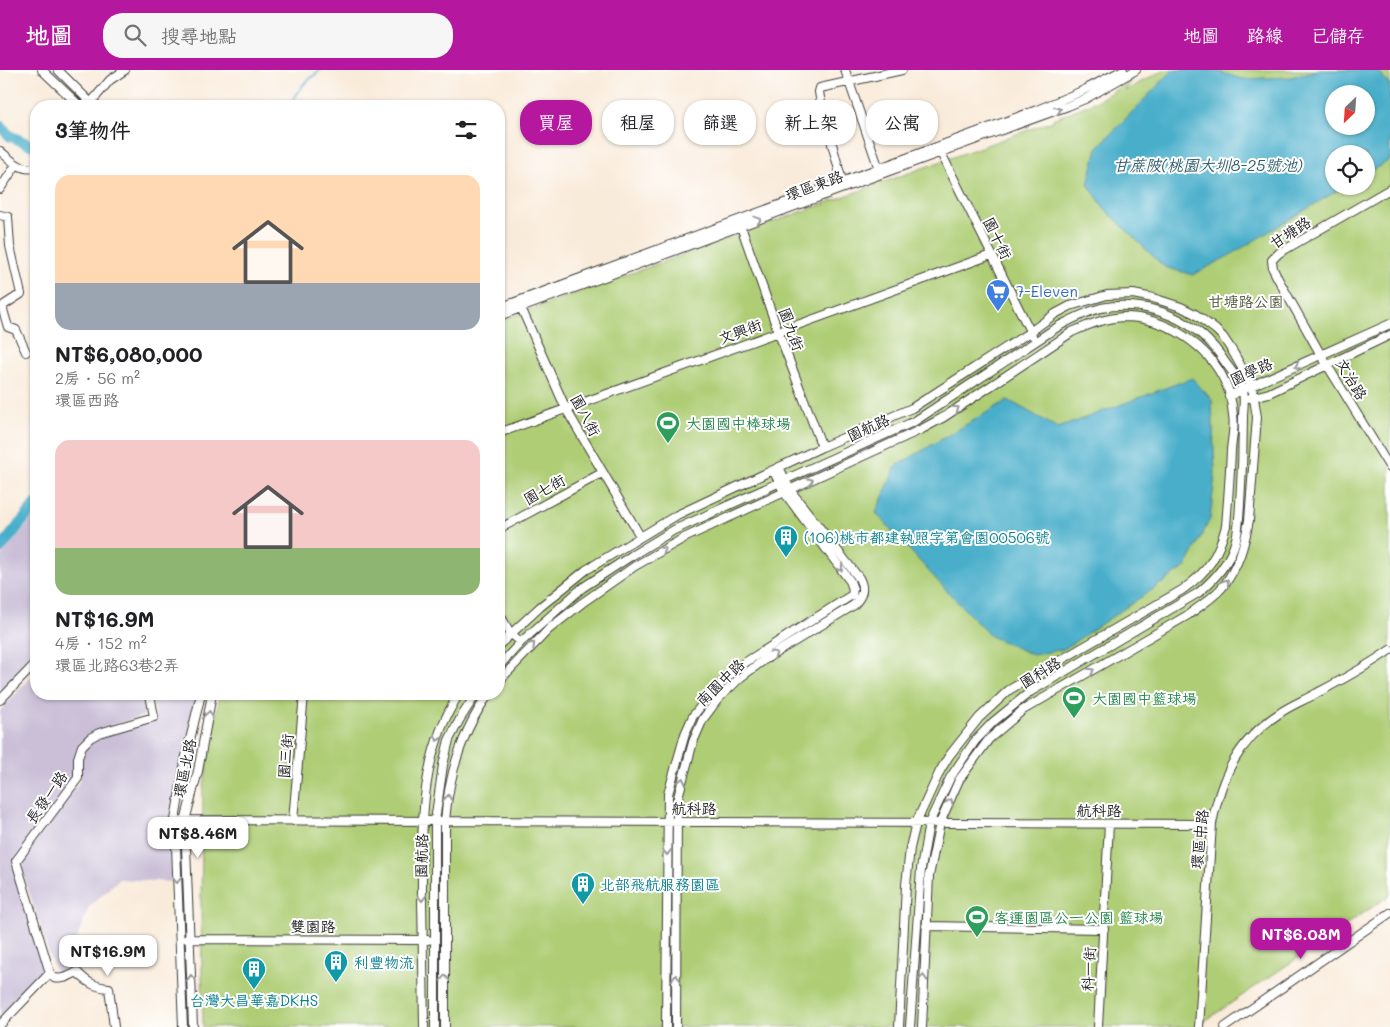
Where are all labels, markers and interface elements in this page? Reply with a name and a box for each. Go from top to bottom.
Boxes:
search box [103,13,453,58]
text: 地圖 [25,19,73,50]
icon: search [121,21,149,49]
text: 搜尋地點 [161,23,237,48]
text: 地圖 [1183,23,1219,47]
text: 路線 [1247,23,1283,47]
text: 已儲存 [1311,23,1365,47]
north arrow [1325,85,1375,135]
map controls [1325,85,1375,195]
chip: 買屋 [520,100,592,145]
chip: 租屋 [602,100,674,145]
chip: 篩選 [684,100,756,145]
chip: 新上架 [766,100,856,145]
chip: 公寓 [866,100,938,145]
one-way arrow [1053,106,1062,116]
text: 3筆物件 [55,116,131,143]
icon: filters [452,116,480,144]
button: locate [1325,145,1375,195]
water label: 甘蔗陂(桃園大圳8-25號池) [1113,154,1303,175]
street label: 環區東路 [782,165,846,205]
icon: home [223,207,313,297]
street label: 甘塘路 [1266,211,1314,253]
street label: 園十街 [979,213,1017,263]
one-way arrow [753,216,761,226]
supermarket icon: 7-Eleven [985,278,1011,312]
place label: 7-Eleven [1016,281,1078,301]
park label: 甘塘路公園 [1208,291,1284,311]
street label: 園九街 [775,304,809,354]
street label: 文興街 [715,314,765,348]
text: NT$6,080,000 [55,340,202,367]
street label: 園學路 [1226,353,1276,389]
street label: 文治路 [1332,355,1372,403]
one-way arrow [1294,359,1303,370]
text: 2房 · 56 m² [55,367,140,388]
text: 環區西路 [55,389,119,410]
street label: 園八街 [567,390,605,440]
one-way arrow [950,406,959,416]
street label: 園航路 [843,409,893,445]
sports icon: 大園國中棒球場 [655,410,681,444]
place label: 大園國中棒球場 [686,413,791,433]
street label: 園七街 [519,469,569,509]
icon: home [223,472,313,562]
one-way arrow [805,476,814,487]
building icon: (106)桃市都建執照字第會園00506號 [773,524,799,558]
place label: (106)桃市都建執照字第會園00506號 [804,527,1050,547]
one-way arrow [657,546,666,556]
one-way arrow [834,562,843,572]
one-way arrow [1220,578,1229,587]
text: NT$16.9M [55,605,154,632]
text: 4房 · 152 m² [55,632,147,653]
one-way arrow [526,642,535,651]
one-way arrow [768,651,777,661]
street label: 園科路 [1016,652,1064,692]
text: 環區北路63巷2弄 [55,654,179,675]
street label: 南園中路 [691,654,749,710]
one-way arrow [1086,667,1095,677]
sports icon: 大園國中籃球場 [1061,685,1087,719]
place label: 大園國中籃球場 [1092,688,1197,708]
one-way arrow [204,709,214,718]
street label: 園三街 [273,733,297,779]
one-way arrow [434,733,444,741]
street label: 環區北路 [168,737,200,799]
street label: 長發一路 [21,767,71,827]
one-way arrow [676,777,687,786]
one-way arrow [442,794,453,802]
street label: 航科路 [671,798,717,818]
one-way arrow [944,798,955,807]
street label: 航科路 [1076,800,1122,820]
street label: 環區中路 [1186,808,1212,870]
pin: NT$8.46M [146,816,250,859]
text: NT$8.46M [158,822,238,843]
street label: 園航路 [411,833,431,879]
one-way arrow [662,848,672,856]
building icon: 北部飛航服務園區 [570,871,596,905]
place label: 北部飛航服務園區 [600,874,720,894]
one-way arrow [172,876,183,884]
one-way arrow [417,894,427,902]
sports icon: 客運園區公一公園 籃球場 [964,904,990,938]
place label: 客運園區公一公園 籃球場 [994,907,1164,927]
street label: 雙園路 [290,916,336,936]
pin: NT$6.08M [1249,918,1353,960]
text: NT$6.08M [1261,923,1341,944]
pin: NT$16.9M [56,934,160,977]
text: NT$16.9M [70,940,146,961]
street label: 科一街 [1077,946,1099,992]
building icon: 利豐物流 [323,949,349,983]
place label: 利豐物流 [354,952,414,972]
building icon: 台灣大昌華嘉DKHS [241,956,267,990]
one-way arrow [186,974,196,982]
one-way arrow [440,974,450,982]
one-way arrow [671,974,681,982]
one-way arrow [918,974,929,982]
place label: 台灣大昌華嘉DKHS [190,990,318,1010]

